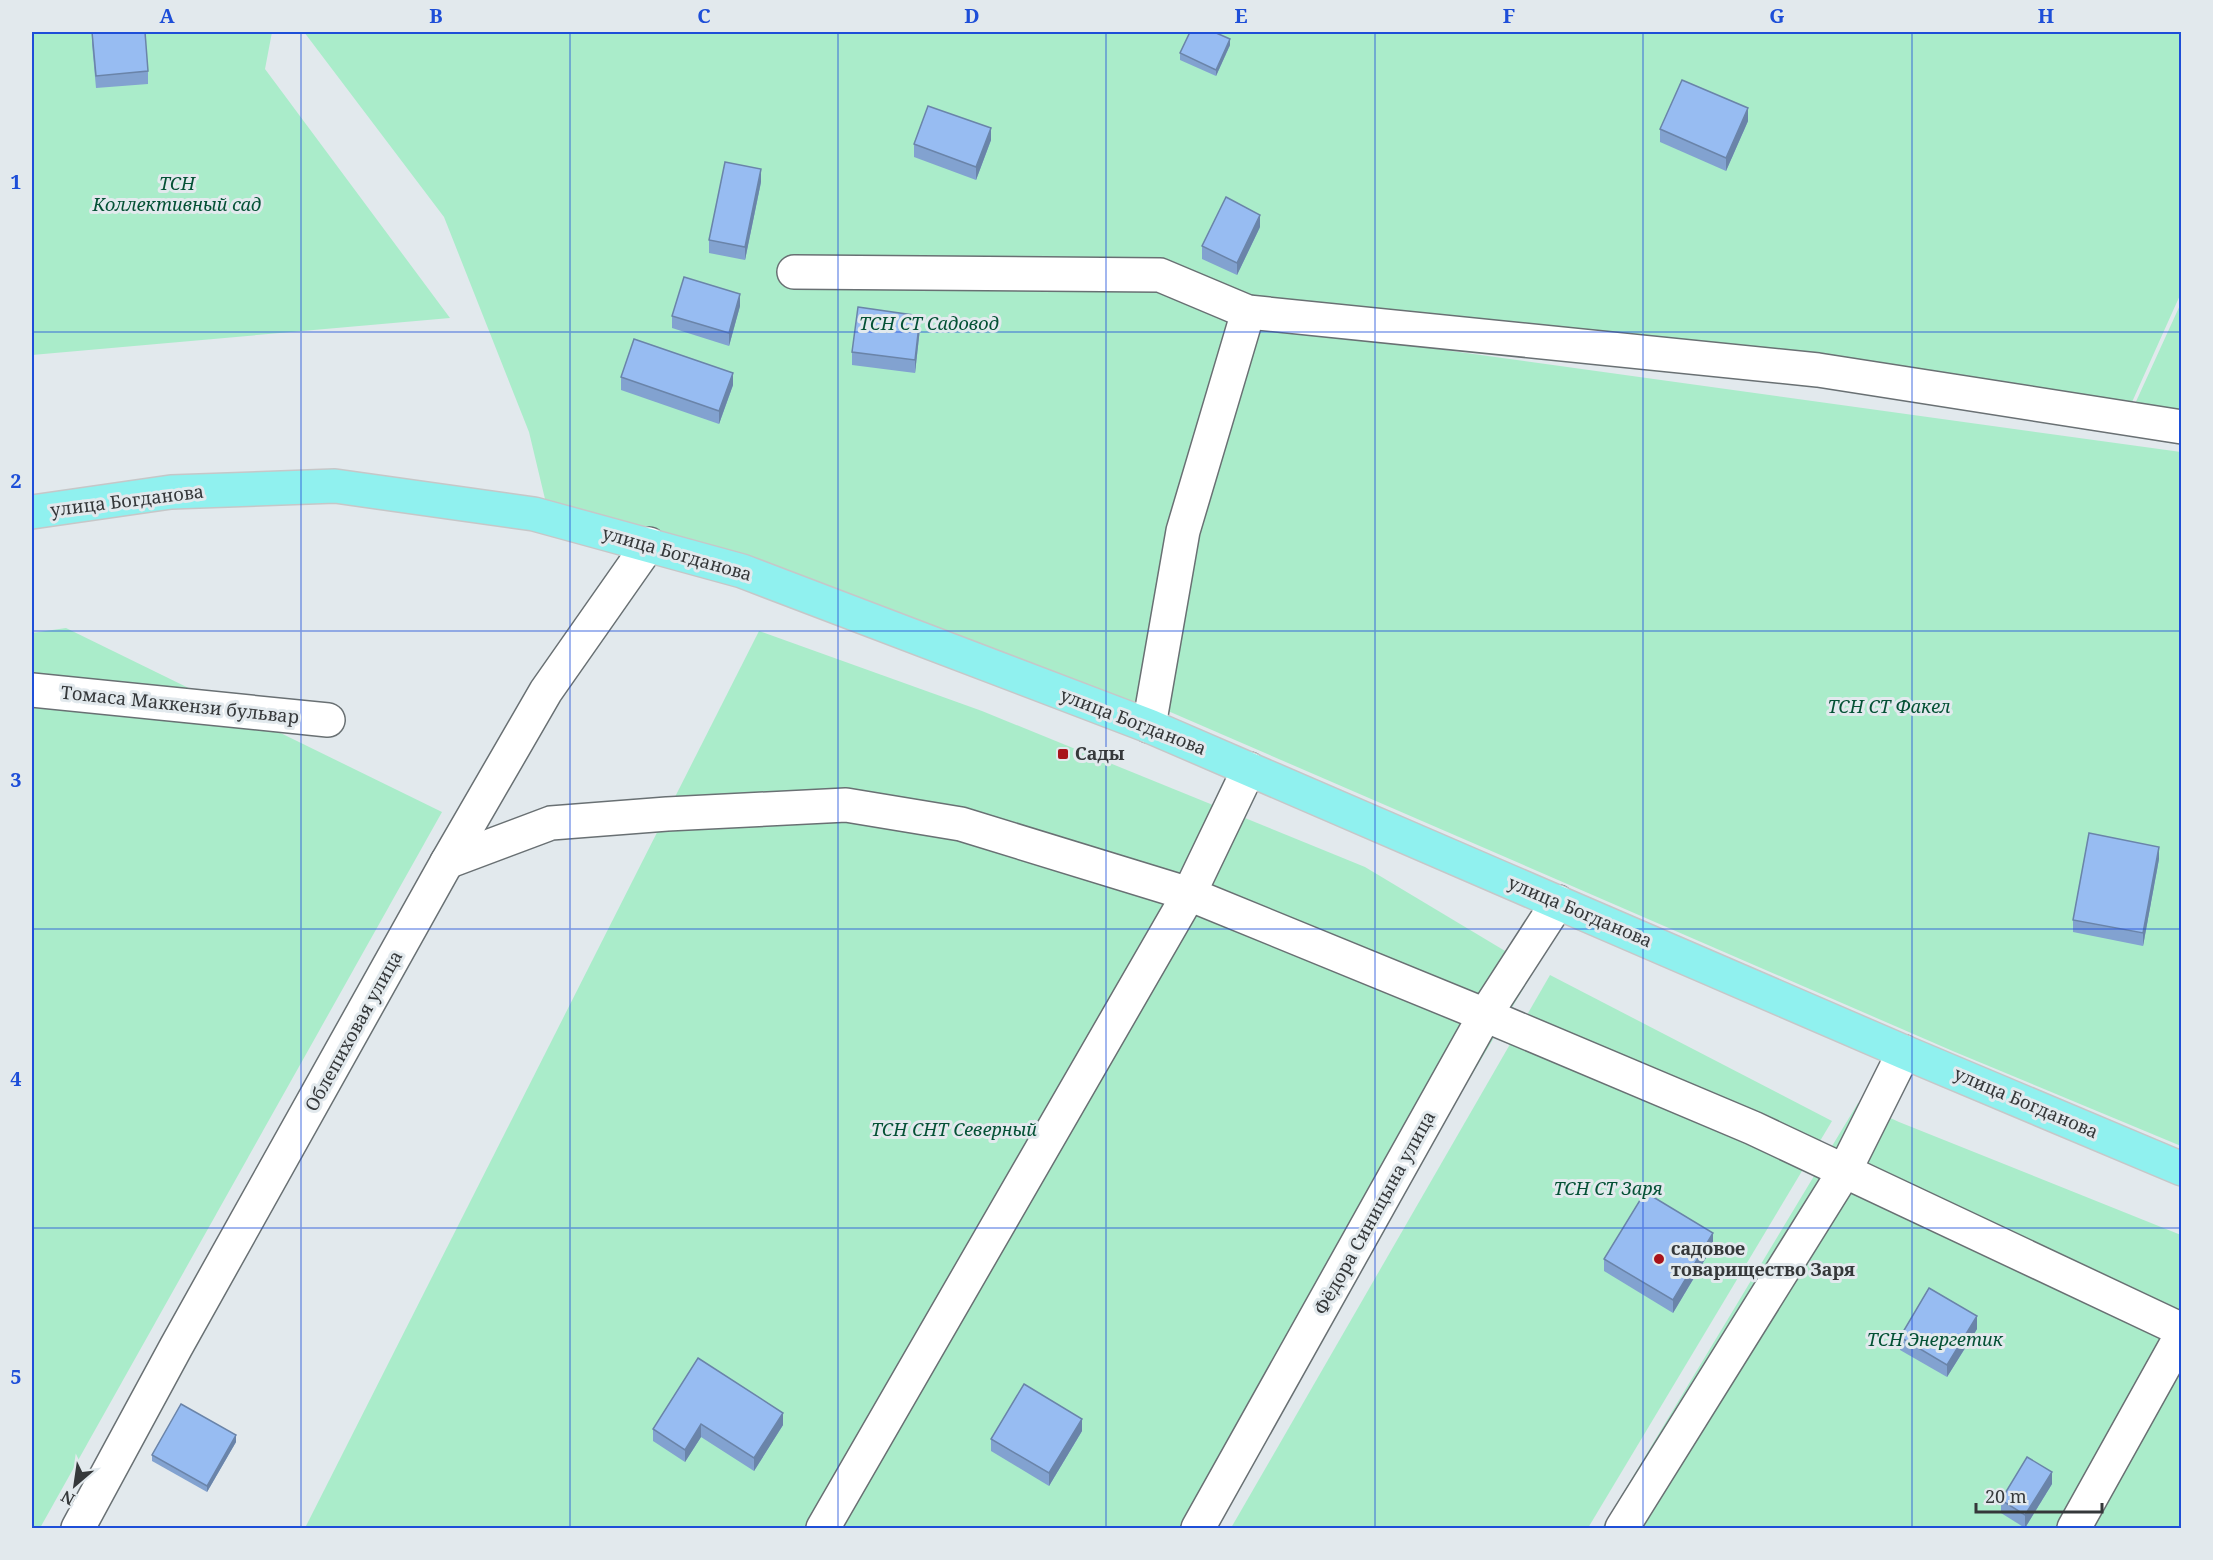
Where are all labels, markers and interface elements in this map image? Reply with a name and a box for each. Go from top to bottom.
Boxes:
text: A [159,2,175,29]
text: B [429,2,443,29]
text: C [697,2,711,29]
text: D [964,2,980,29]
text: E [1234,2,1248,29]
text: F [1503,2,1515,29]
text: G [1769,2,1785,29]
text: H [2038,2,2054,29]
text: 1 [10,168,22,195]
park label: ТСН Коллективный сад [92,171,261,216]
park label: ТСН СТ Садовод [859,311,999,335]
text: 2 [10,467,22,494]
street label: улица Богданова [49,479,205,521]
street label: улица Богданова [600,520,755,586]
street label: Томаса Маккензи бульвар [60,680,300,728]
street label: улица Богданова [1057,682,1210,760]
park label: ТСН СТ Факел [1828,694,1951,718]
place label: Сады [1075,741,1125,765]
marker: Сады [1056,747,1070,761]
text: 3 [10,766,22,793]
street label: улица Богданова [1505,870,1656,952]
street label: Облепиховая улица [299,946,407,1115]
street label: улица Богданова [1951,1061,2102,1143]
text: 4 [10,1065,22,1092]
street label: Фёдора Синицына улица [1308,1106,1440,1319]
park label: ТСН СНТ Северный [871,1117,1037,1141]
park label: ТСН СТ Заря [1553,1176,1663,1200]
place label: садовое товарищество Заря [1671,1236,1855,1281]
marker: садовое товарищество Заря [1652,1252,1666,1266]
park label: ТСН Энергетик [1867,1327,2004,1351]
text: 5 [10,1363,22,1390]
north arrow [45,1455,105,1515]
scale bar [1976,1476,2102,1514]
text: 20 m [1985,1484,2027,1508]
text: N [57,1485,79,1511]

